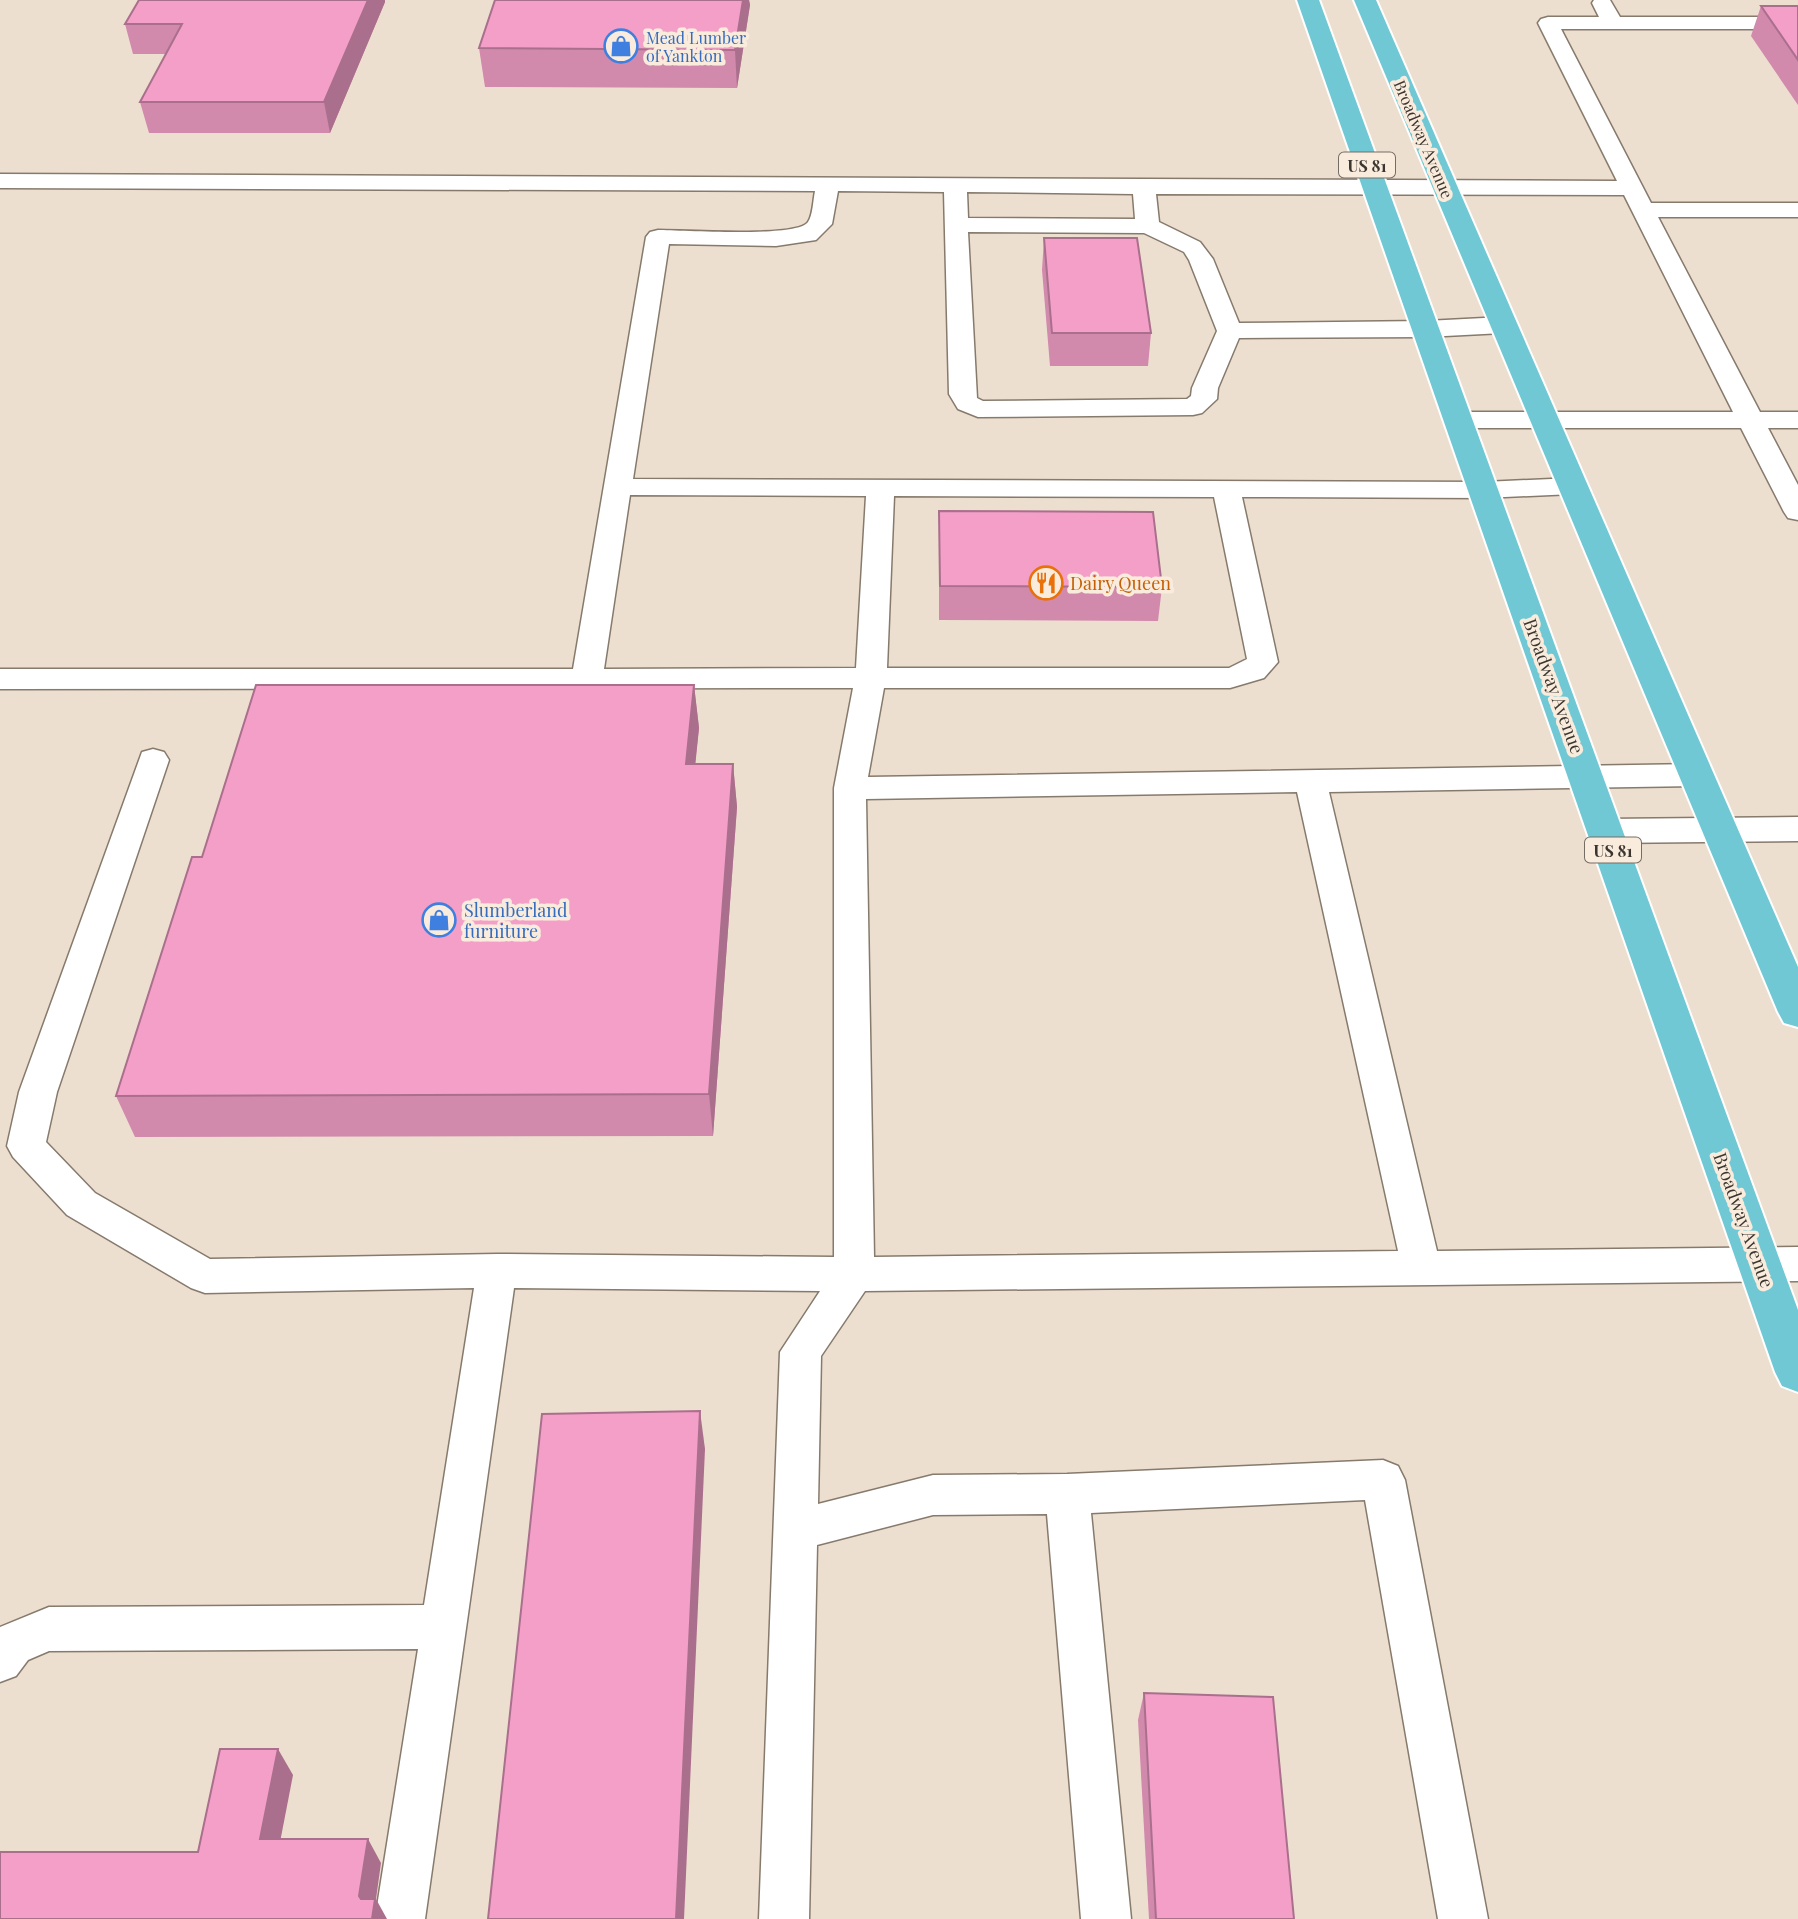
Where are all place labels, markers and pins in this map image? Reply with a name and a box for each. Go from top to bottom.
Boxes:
shop icon: Mead Lumber of Yankton [602,27,640,65]
place label: Mead Lumber of Yankton [646,27,746,66]
restaurant icon: Dairy Queen [1027,564,1065,602]
place label: Dairy Queen [1070,571,1171,595]
place label: Slumberland furniture [464,898,568,943]
shop icon: Slumberland furniture [420,901,458,939]

